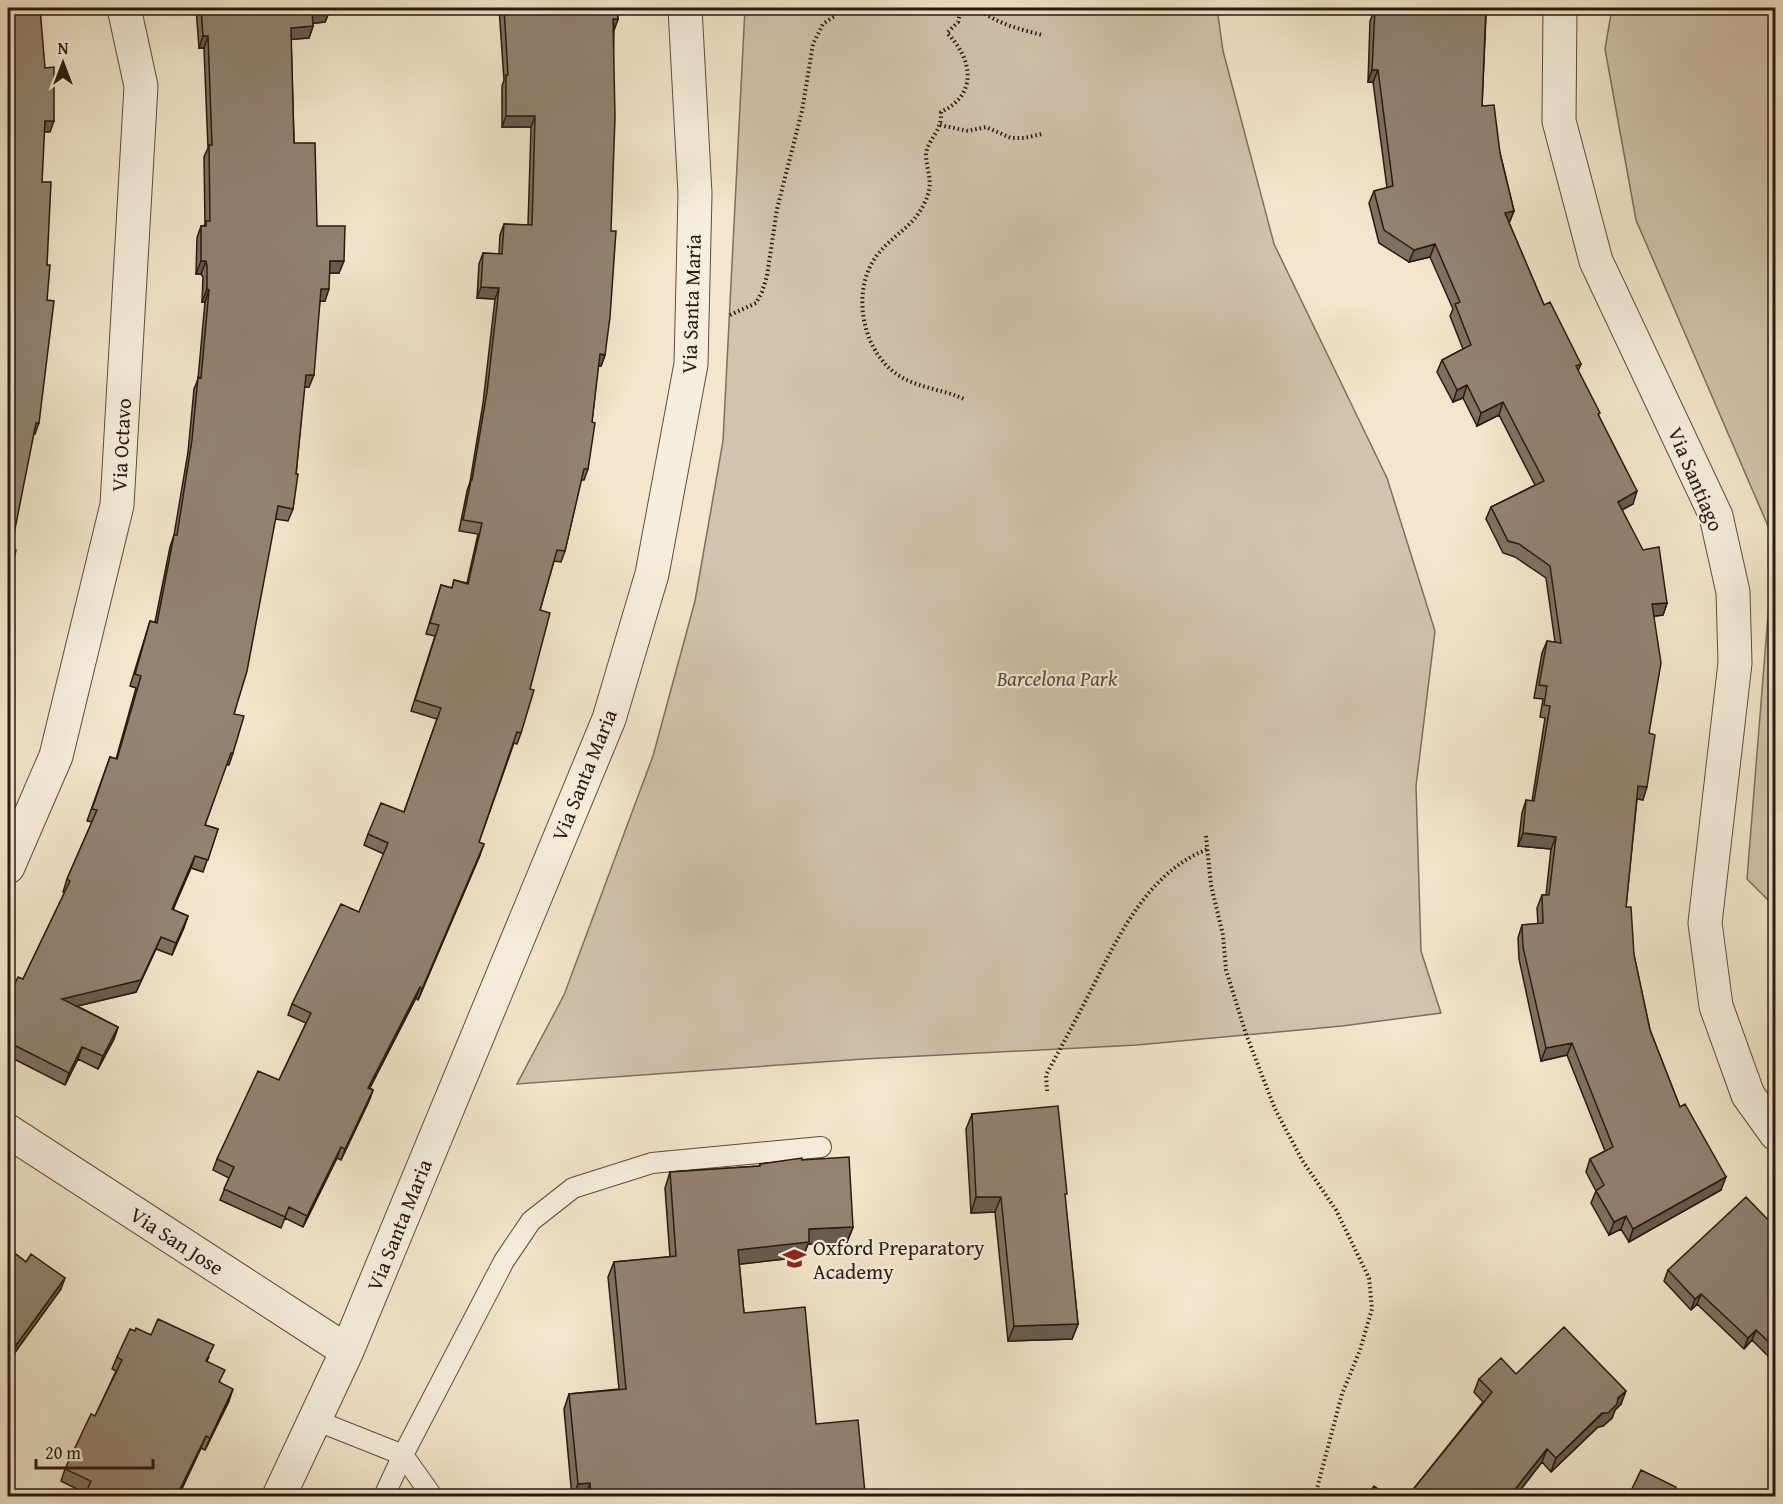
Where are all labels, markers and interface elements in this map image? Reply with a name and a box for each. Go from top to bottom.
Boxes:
north arrow [33,33,93,93]
text: N [58,36,69,60]
street label: Via Santa Maria [673,234,709,374]
street label: Via Octavo [103,397,139,493]
street label: Via Santiago [1660,422,1732,536]
park label: Barcelona Park [996,663,1118,694]
street label: Via Santa Maria [543,704,625,846]
street label: Via Santa Maria [358,1154,440,1296]
street label: Via San Jose [124,1199,230,1283]
place label: Oxford Preparatory Academy [813,1232,985,1287]
school or university icon: Oxford Preparatory Academy [782,1246,808,1272]
scale bar [36,1432,153,1470]
text: 20 m [45,1439,81,1466]

